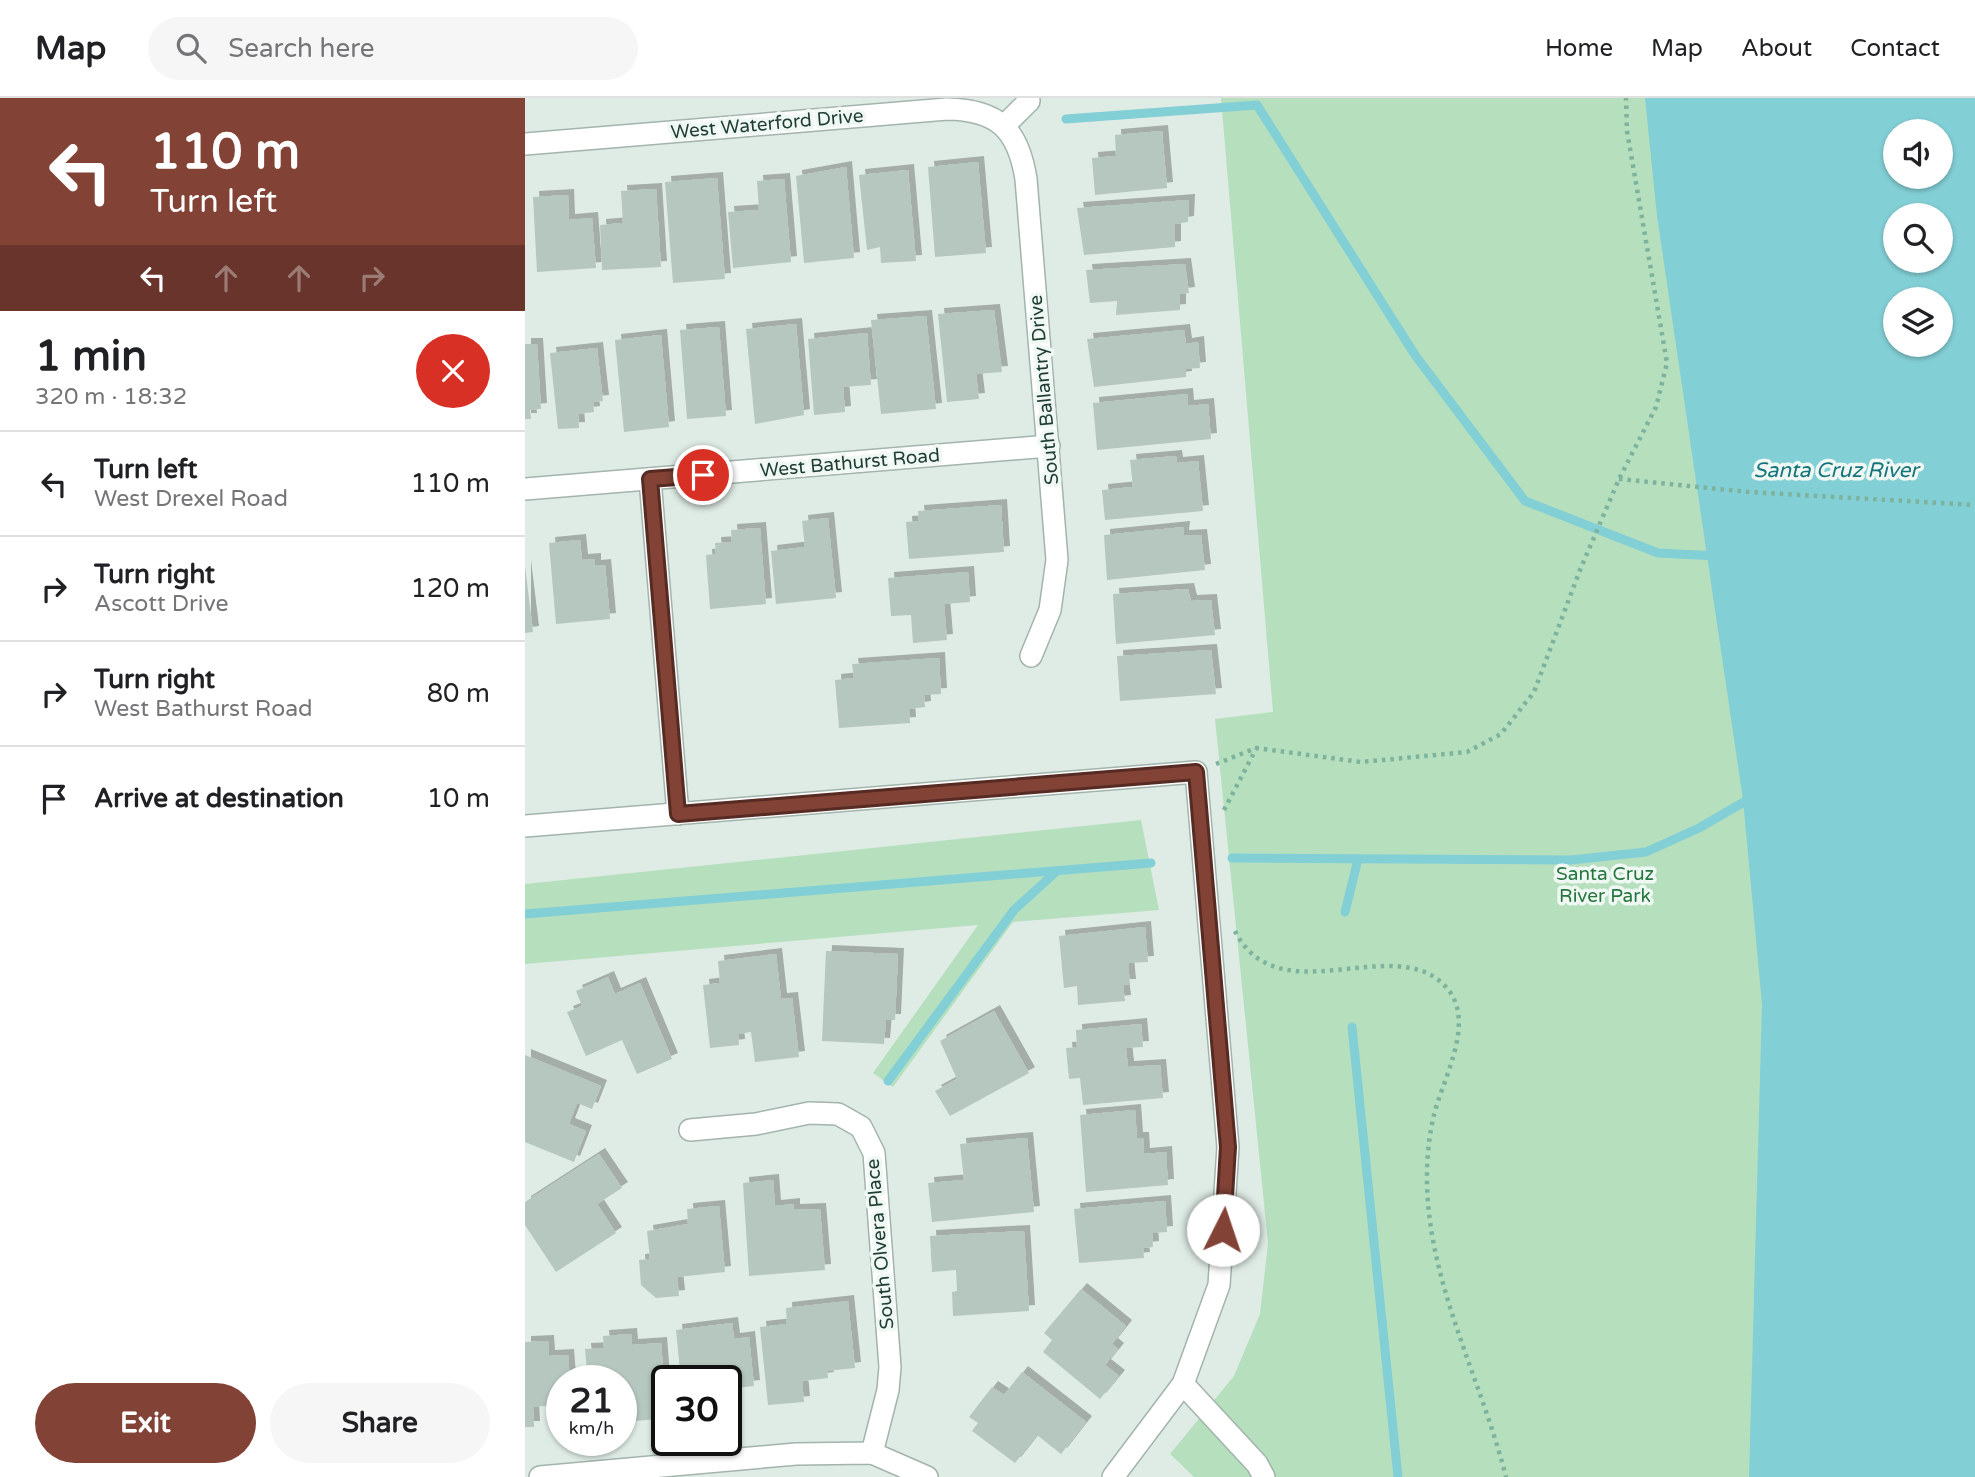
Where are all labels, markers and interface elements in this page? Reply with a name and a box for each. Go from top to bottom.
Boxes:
search box [148,17,638,80]
text: Map [35,29,106,68]
icon: search [172,29,210,67]
text: Search here [228,33,374,64]
text: Home [1545,34,1613,63]
text: Map [1651,34,1703,63]
text: About [1741,34,1812,63]
text: Contact [1850,34,1940,63]
street label: West Waterford Drive [670,105,864,143]
map controls [1883,119,1953,357]
button: sound [1883,119,1953,189]
text: 110 m [150,123,300,182]
icon: left [35,126,126,217]
text: Turn left [150,183,277,221]
button: search [1883,203,1953,273]
icon: left [134,259,172,297]
icon: ahead [207,259,245,297]
icon: ahead [280,259,318,297]
icon: right [353,259,391,297]
button: layers [1883,287,1953,357]
street label: South Ballantry Drive [1025,294,1063,486]
text: 1 min [35,331,147,382]
button: close [416,334,490,408]
text: 320 m · 18:32 [35,383,187,411]
street label: West Bathurst Road [759,444,941,482]
pin [673,445,733,505]
text: Turn left [94,454,197,485]
icon: arrive [684,456,722,494]
water label: Santa Cruz River [1754,458,1921,483]
icon: left [35,465,73,503]
text: 110 m [410,468,490,499]
text: West Drexel Road [94,485,288,513]
text: Turn right [94,559,215,590]
icon: right [35,570,73,608]
text: 120 m [410,573,490,604]
text: Ascott Drive [94,590,228,618]
text: Turn right [94,664,215,695]
icon: right [35,675,73,713]
text: 80 m [427,678,490,709]
text: West Bathurst Road [94,695,313,723]
icon: arrive [35,780,73,818]
text: Arrive at destination [94,783,344,814]
text: 10 m [427,783,490,814]
park label: Santa Cruz River Park [1556,863,1654,907]
street label: South Olvera Place [862,1158,898,1330]
position arrow [1186,1193,1260,1267]
speed limit sign: 30 [651,1365,742,1456]
text: 21 [570,1380,613,1422]
button: Exit [35,1383,256,1463]
button: Share [270,1383,490,1463]
text: km/h [569,1417,614,1439]

